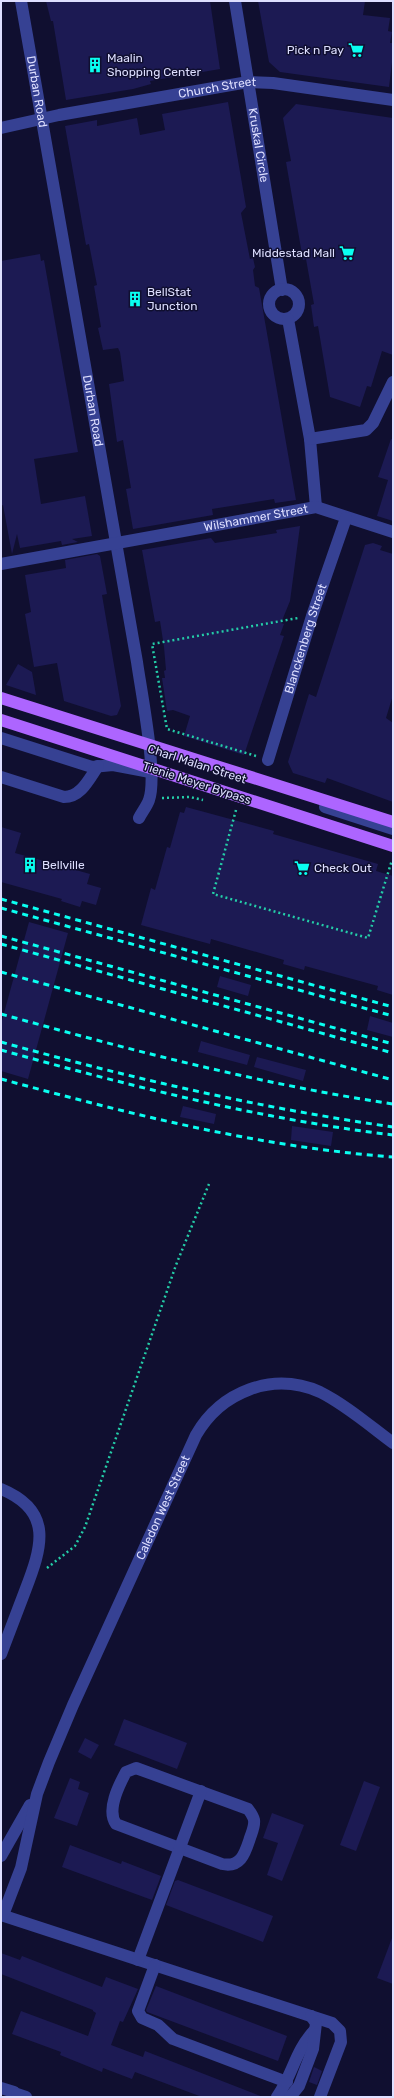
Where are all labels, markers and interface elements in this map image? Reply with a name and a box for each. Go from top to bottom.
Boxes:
supermarket icon: Pick n Pay [347,41,365,59]
place label: Pick n Pay [287,43,344,57]
place label: Maalin Shopping Center [107,51,202,79]
street label: Durban Road [24,55,50,129]
building icon: Maalin Shopping Center [86,56,104,74]
street label: Church Street [177,74,257,101]
street label: Kruskal Circle [245,107,271,184]
supermarket icon: Middestad Mall [338,244,356,262]
place label: Middestad Mall [252,246,335,260]
place label: BellStat Junction [147,285,197,313]
building icon: BellStat Junction [126,290,144,308]
street label: Durban Road [80,374,106,448]
street label: Wilshammer Street [203,502,309,534]
street label: Blanckenberg Street [282,582,330,695]
street label: Charl Malan Street [146,741,248,787]
street label: Tienie Meyer Bypass [141,759,253,807]
building icon: Bellville [21,856,39,874]
place label: Bellville [42,858,85,872]
supermarket icon: Check Out [293,859,311,877]
place label: Check Out [314,861,372,875]
street label: Caledon West Street [133,1453,193,1562]

